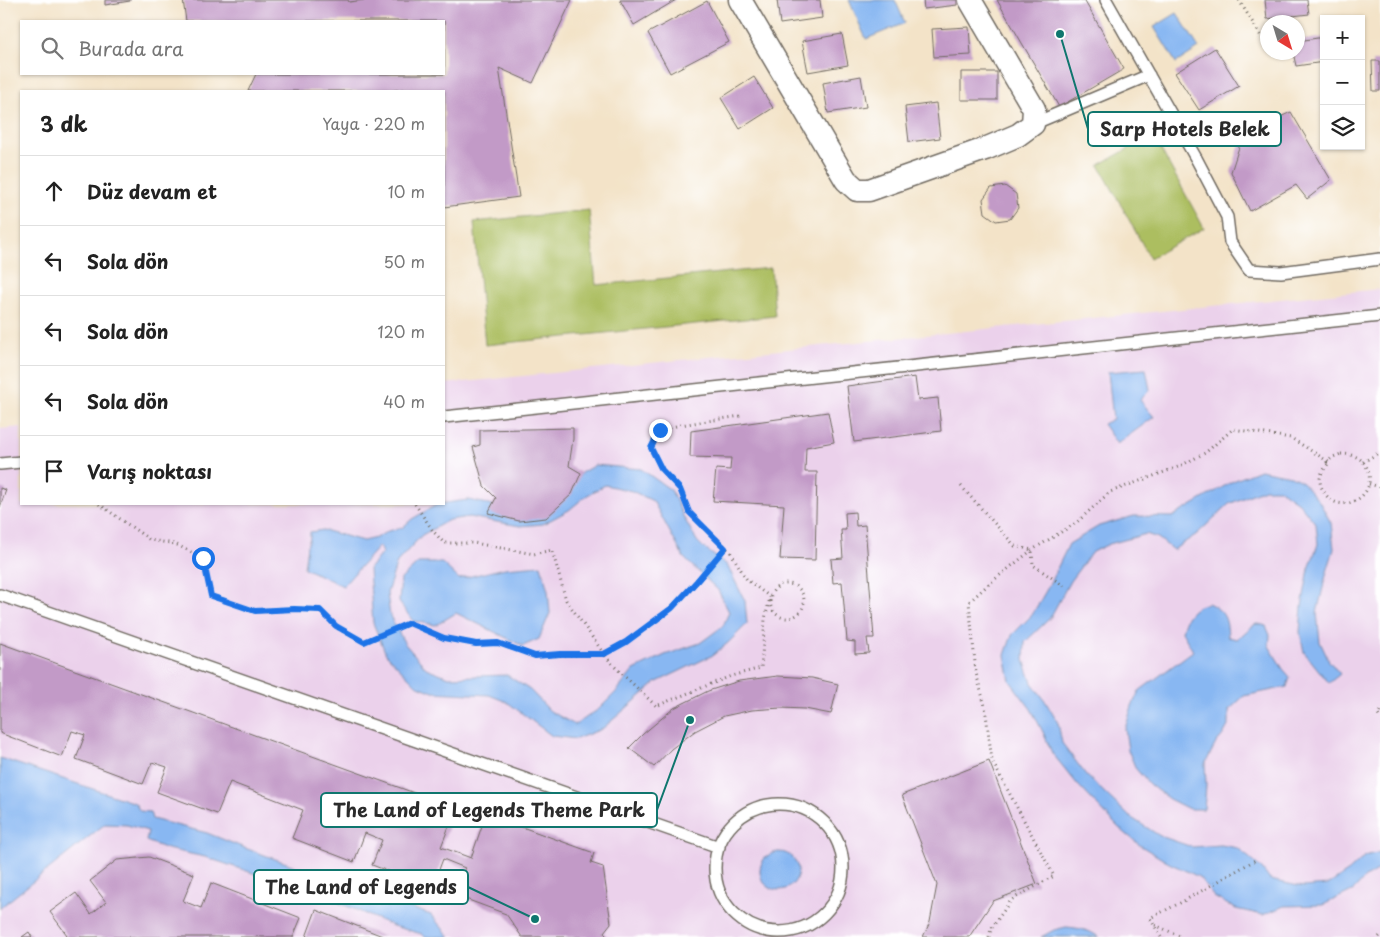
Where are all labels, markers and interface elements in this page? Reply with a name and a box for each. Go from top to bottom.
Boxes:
north arrow [1260,15,1305,60]
map controls [1320,15,1365,150]
button: + [1320,15,1365,60]
search box [20,20,445,75]
icon: search [38,34,66,62]
text: Burada ara [78,34,183,62]
button: − [1320,60,1365,105]
button: layers [1320,105,1365,150]
text: 3 dk [40,107,88,139]
text: Yaya · 220 m [322,111,425,135]
callout: Sarp Hotels Belek [1088,112,1281,146]
text: Sarp Hotels Belek [1100,114,1270,142]
icon: ahead [40,177,68,205]
text: Düz devam et [87,177,217,205]
text: 10 m [388,179,425,203]
icon: left [40,247,68,275]
text: Sola dön [87,247,168,275]
text: 50 m [384,249,425,273]
icon: left [40,317,68,345]
text: Sola dön [87,317,168,345]
text: 120 m [378,319,425,343]
icon: left [40,387,68,415]
text: Sola dön [87,387,168,415]
text: 40 m [383,389,425,413]
route end [649,419,672,442]
icon: arrive [40,457,68,485]
text: Varış noktası [87,457,212,485]
route start [192,547,215,570]
callout: The Land of Legends Theme Park [321,793,657,827]
text: The Land of Legends Theme Park [333,795,645,823]
callout: The Land of Legends [254,870,468,904]
text: The Land of Legends [265,872,457,900]

